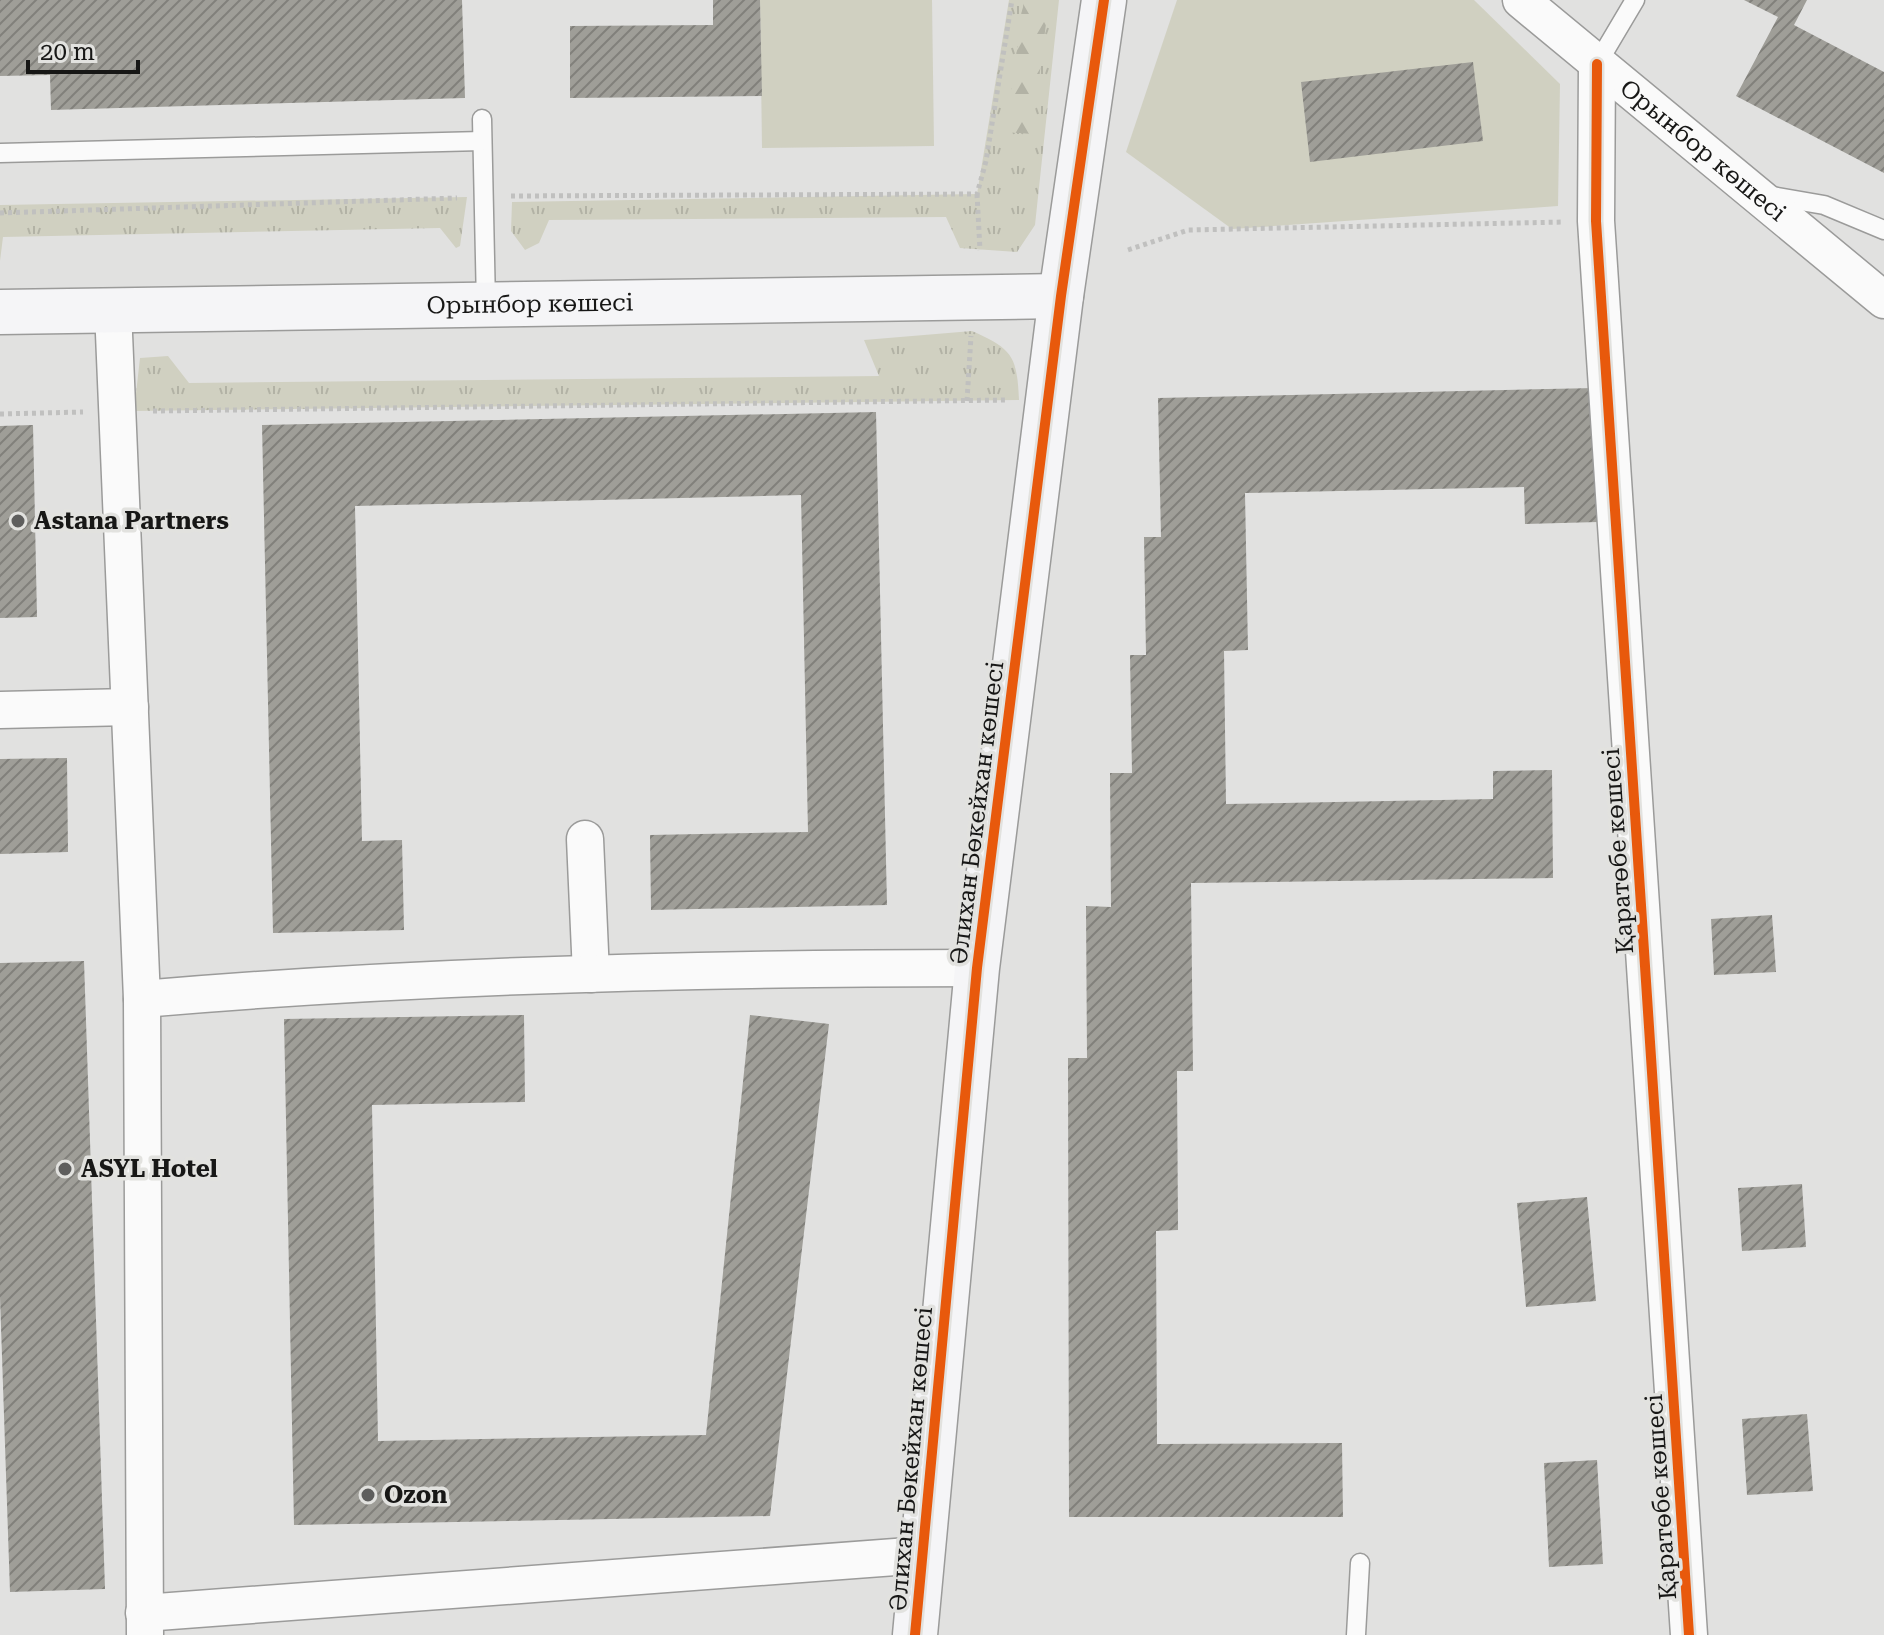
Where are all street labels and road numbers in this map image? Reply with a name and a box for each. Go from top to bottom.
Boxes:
street label: Орынбор көшесі [1614,74,1792,227]
street label: Орынбор көшесі [426,288,634,320]
street label: Әлихан Бөкейхан көшесі [944,659,1010,966]
street label: Қаратөбе көшесі [1597,747,1639,955]
street label: Әлихан Бөкейхан көшесі [884,1305,938,1612]
street label: Қаратөбе көшесі [1640,1393,1682,1601]

